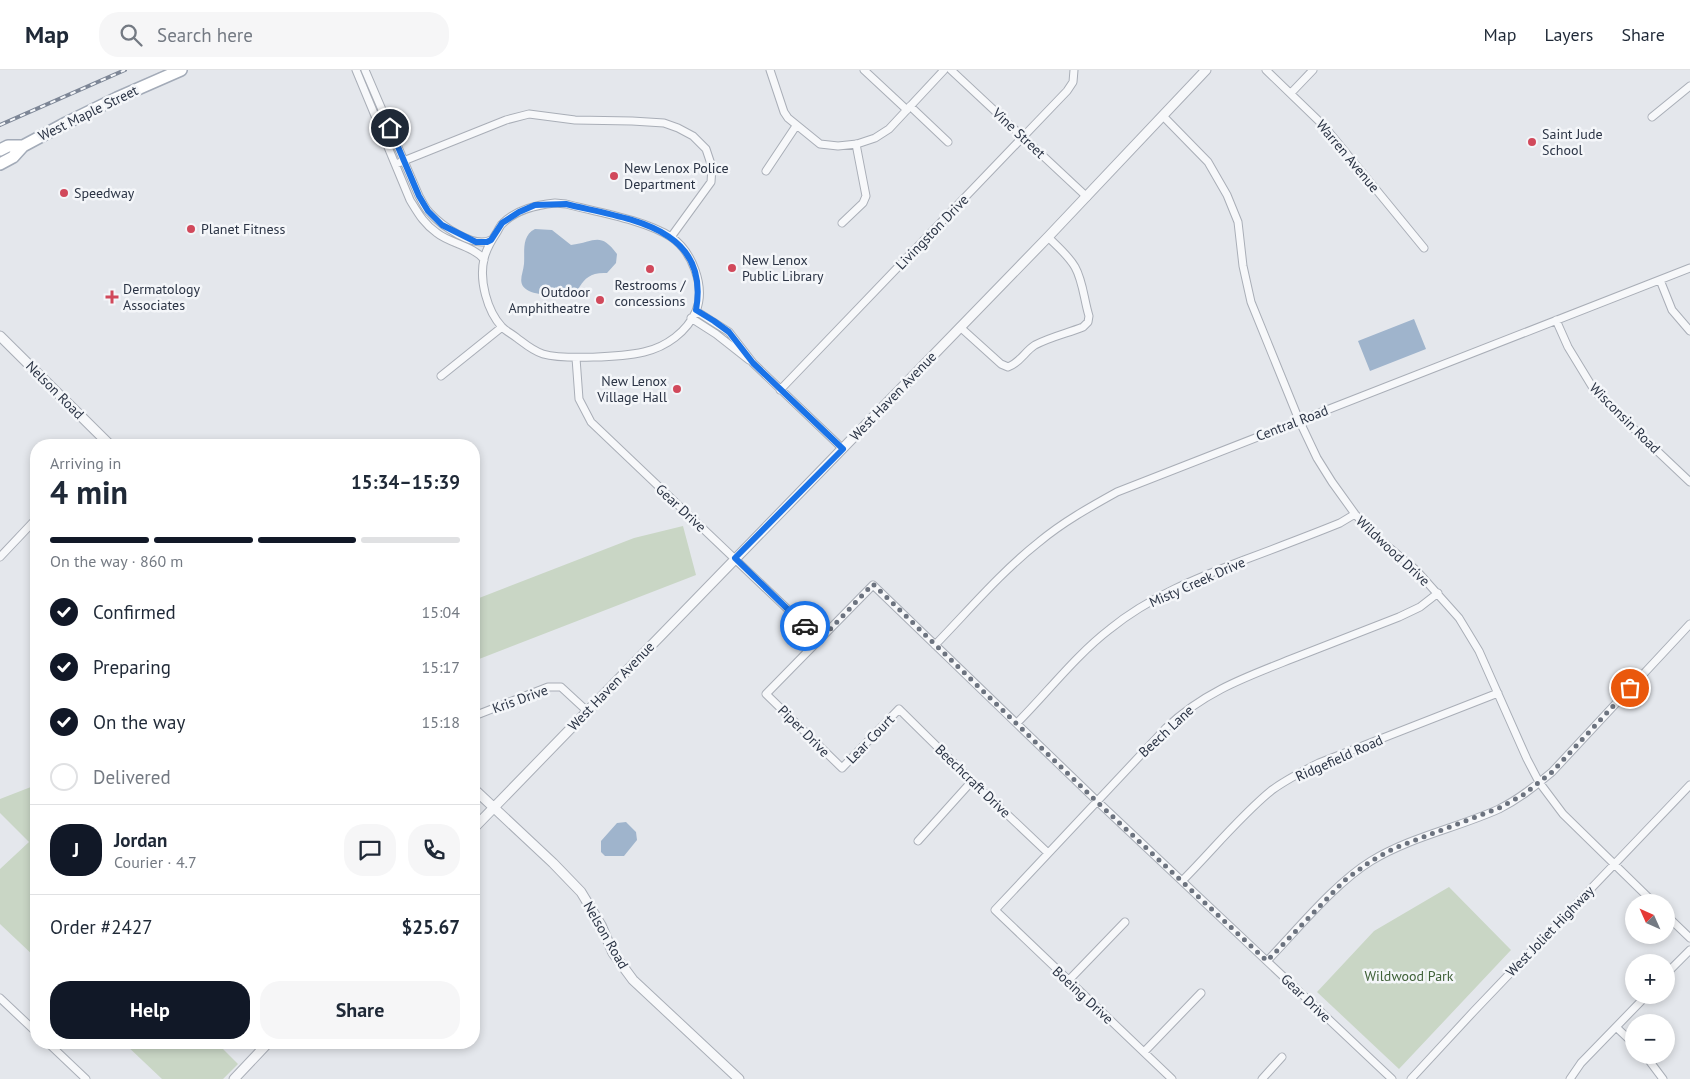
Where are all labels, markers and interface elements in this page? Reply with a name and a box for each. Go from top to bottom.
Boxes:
search box [99,12,449,57]
text: Map [25,19,69,50]
icon: search [117,21,145,49]
text: Search here [157,23,253,47]
text: Map [1484,23,1516,46]
text: Layers [1544,23,1593,46]
text: Share [1621,23,1665,46]
street label: West Maple Street [35,81,141,145]
street label: Vine Street [988,103,1049,162]
pin [369,107,411,149]
icon: home [376,114,404,142]
street label: Warren Avenue [1312,116,1384,196]
place label: Saint Jude School [1542,125,1603,159]
marker: Saint Jude School [1526,136,1538,148]
place label: New Lenox Police Department [624,159,729,193]
marker: New Lenox Police Department [608,170,620,182]
place label: Speedway [74,184,135,202]
marker: Speedway [58,187,70,199]
street label: Livingston Drive [892,191,972,273]
place label: Planet Fitness [201,220,286,238]
marker: Planet Fitness [185,223,197,235]
place label: New Lenox Public Library [742,251,824,285]
marker: New Lenox Public Library [726,262,738,274]
marker: Restrooms / concessions [644,263,656,275]
place label: Restrooms / concessions [614,276,687,310]
place label: Dermatology Associates [123,280,201,314]
place label: Outdoor Amphitheatre [508,283,590,317]
marker: Dermatology Associates [105,290,119,304]
marker: Outdoor Amphitheatre [594,294,606,306]
street label: West Haven Avenue [846,348,940,444]
street label: Nelson Road [22,357,88,423]
place label: New Lenox Village Hall [596,372,667,406]
street label: Wisconsin Road [1586,379,1664,457]
marker: New Lenox Village Hall [671,383,683,395]
street label: Central Road [1253,401,1331,445]
text: Arriving in [50,453,121,473]
text: 15:34–15:39 [351,470,460,494]
text: 4 min [50,471,128,513]
street label: Gear Drive [652,480,710,536]
street label: Wildwood Drive [1352,512,1434,590]
text: On the way · 860 m [50,551,183,571]
street label: Misty Creek Drive [1146,553,1248,611]
icon: check [50,598,78,626]
text: Confirmed [93,600,176,624]
courier [780,601,830,651]
text: 15:04 [422,602,460,622]
icon: car [791,612,819,640]
street label: West Haven Avenue [564,638,658,734]
icon: check [50,653,78,681]
text: Preparing [93,655,171,679]
text: 15:17 [422,657,460,677]
pin [1609,667,1651,709]
icon: bag [1616,674,1644,702]
street label: Kris Drive [490,681,550,717]
street label: Piper Drive [774,701,834,761]
street label: Beech Lane [1135,701,1197,761]
icon: check [50,708,78,736]
text: On the way [93,710,185,734]
street label: Lear Court [842,710,898,767]
text: 15:18 [422,712,460,732]
street label: Ridgefield Road [1292,731,1386,785]
street label: Beechcraft Drive [931,740,1015,822]
text: Delivered [93,765,171,789]
button: chat [344,824,396,876]
button: phone [408,824,460,876]
text: Jordan [114,828,167,852]
text: J [73,838,79,862]
text: Courier · 4.7 [114,852,197,872]
street label: West Joliet Highway [1502,881,1598,980]
north arrow [1625,894,1675,944]
map controls [1625,894,1675,1064]
street label: Nelson Road [579,898,633,972]
text: Order #2427 [50,915,153,939]
text: $25.67 [401,915,460,939]
button: + [1625,954,1675,1004]
street label: Boeing Drive [1049,962,1117,1028]
park label: Wildwood Park [1364,967,1454,985]
street label: Gear Drive [1277,970,1335,1026]
button: Help [50,981,250,1039]
button: Share [260,981,460,1039]
button: − [1625,1014,1675,1064]

